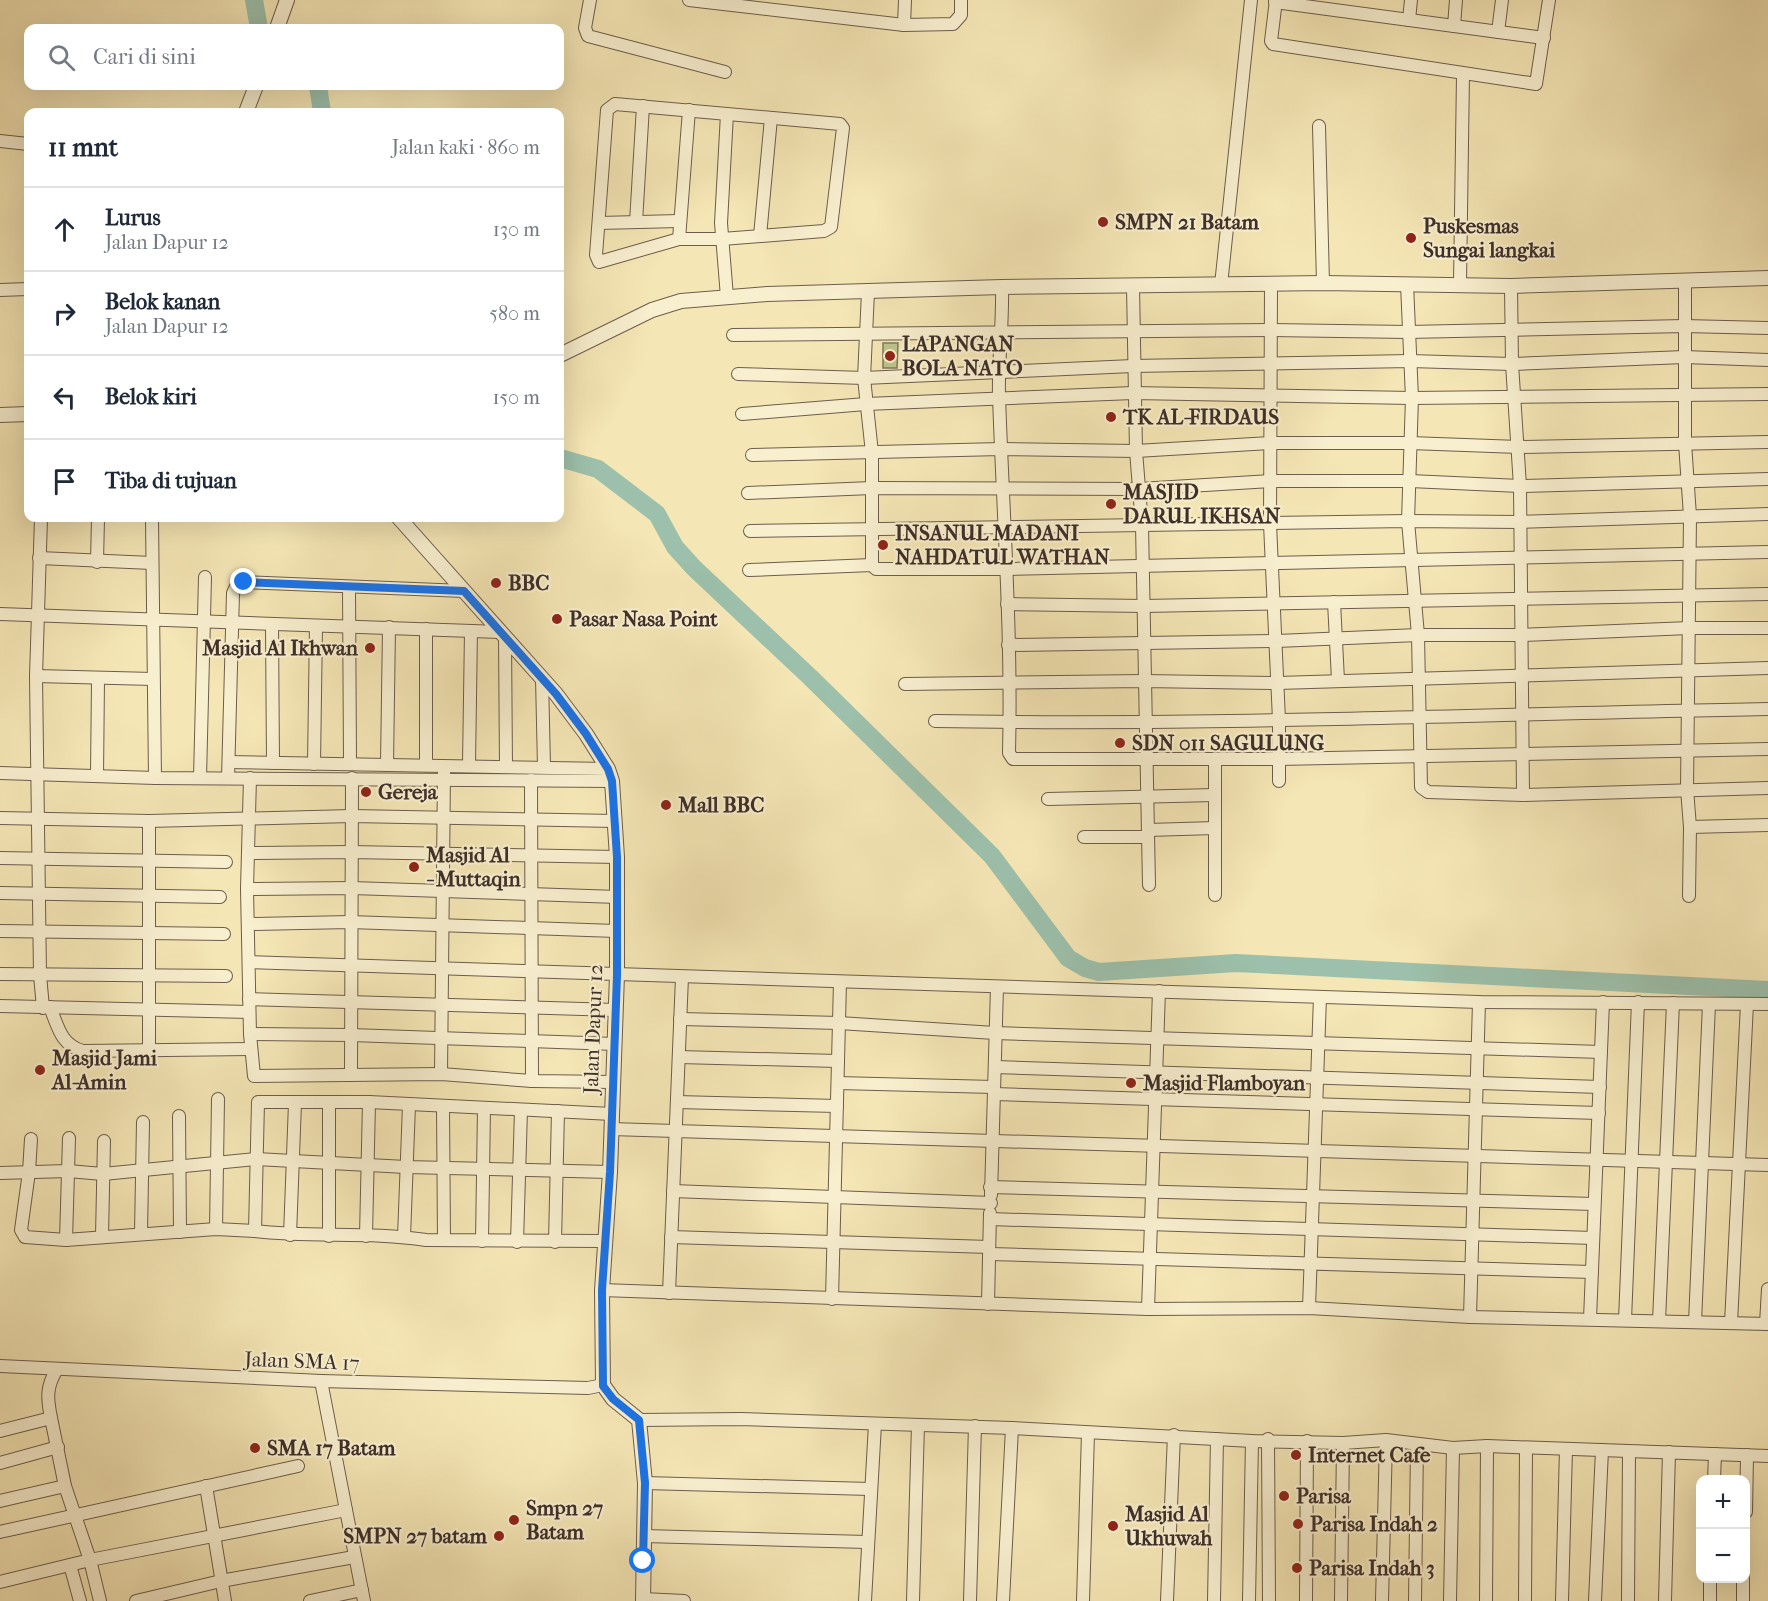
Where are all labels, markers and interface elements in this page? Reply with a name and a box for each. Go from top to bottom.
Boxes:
search box [24,24,564,90]
icon: search [45,41,78,74]
text: Cari di sini [93,44,196,70]
text: 11 mnt [48,132,118,163]
text: Jalan kaki · 860 m [392,136,540,159]
text: Lurus [105,205,161,231]
place label: SMPN 21 Batam [1115,210,1259,234]
icon: ahead [48,213,81,246]
place label: Puskesmas Sungai langkai [1423,214,1556,262]
marker: SMPN 21 Batam [1096,215,1110,229]
text: 130 m [493,218,540,241]
text: Jalan Dapur 12 [105,231,229,254]
marker: Puskesmas Sungai langkai [1404,231,1418,245]
text: Belok kanan [105,289,220,315]
icon: right [48,297,81,330]
text: 580 m [489,302,540,325]
text: Jalan Dapur 12 [105,315,229,338]
place label: LAPANGAN BOLA NATO [902,332,1023,380]
marker: LAPANGAN BOLA NATO [883,349,897,363]
icon: left [48,381,81,414]
text: Belok kiri [105,384,197,410]
text: 150 m [492,386,540,409]
place label: TK AL-FIRDAUS [1122,405,1279,429]
marker: TK AL-FIRDAUS [1104,410,1118,424]
icon: arrive [48,465,81,498]
text: Tiba di tujuan [105,468,237,494]
place label: MASJID DARUL IKHSAN [1122,480,1281,528]
marker: MASJID DARUL IKHSAN [1104,497,1118,511]
place label: INSANUL MADANI NAHDATUL WATHAN [895,521,1110,569]
marker: INSANUL MADANI NAHDATUL WATHAN [876,538,890,552]
route end [230,568,256,594]
place label: BBC [508,571,549,595]
marker: BBC [489,576,503,590]
place label: Pasar Nasa Point [569,607,718,631]
marker: Pasar Nasa Point [550,612,564,626]
place label: Masjid Al Ikhwan [201,636,359,660]
marker: Masjid Al Ikhwan [363,641,377,655]
place label: SDN 011 SAGULUNG [1132,731,1324,755]
marker: SDN 011 SAGULUNG [1113,736,1127,750]
place label: Gereja [378,780,439,804]
marker: Gereja [359,785,373,799]
place label: Mall BBC [677,793,764,817]
marker: Mall BBC [659,798,673,812]
place label: Masjid Al - Muttaqin [425,843,522,891]
marker: Masjid Al - Muttaqin [407,860,421,874]
street label: Jalan Dapur 12 [579,963,607,1096]
place label: Masjid Jami Al-Amin [50,1046,158,1094]
marker: Masjid Jami Al-Amin [33,1063,47,1077]
place label: Masjid Flamboyan [1142,1071,1306,1095]
marker: Masjid Flamboyan [1124,1076,1138,1090]
street label: Jalan SMA 17 [242,1347,360,1375]
place label: SMA 17 Batam [267,1436,396,1460]
marker: SMA 17 Batam [248,1441,262,1455]
place label: Internet Cafe [1308,1443,1431,1467]
marker: Internet Cafe [1289,1448,1303,1462]
map controls [1696,1475,1750,1583]
button: + [1696,1475,1750,1529]
place label: Parisa [1296,1484,1352,1508]
marker: Parisa [1277,1489,1291,1503]
place label: Smpn 27 Batam [526,1496,603,1544]
place label: Masjid Al Ukhuwah [1124,1502,1213,1550]
place label: Parisa Indah 2 [1310,1512,1438,1536]
marker: Smpn 27 Batam [507,1513,521,1527]
marker: Parisa Indah 2 [1291,1517,1305,1531]
marker: Masjid Al Ukhuwah [1106,1519,1120,1533]
place label: SMPN 27 batam [343,1524,488,1548]
marker: SMPN 27 batam [492,1529,506,1543]
button: − [1696,1529,1750,1583]
route start [629,1547,655,1573]
place label: Parisa Indah 3 [1309,1556,1435,1580]
marker: Parisa Indah 3 [1290,1561,1304,1575]

